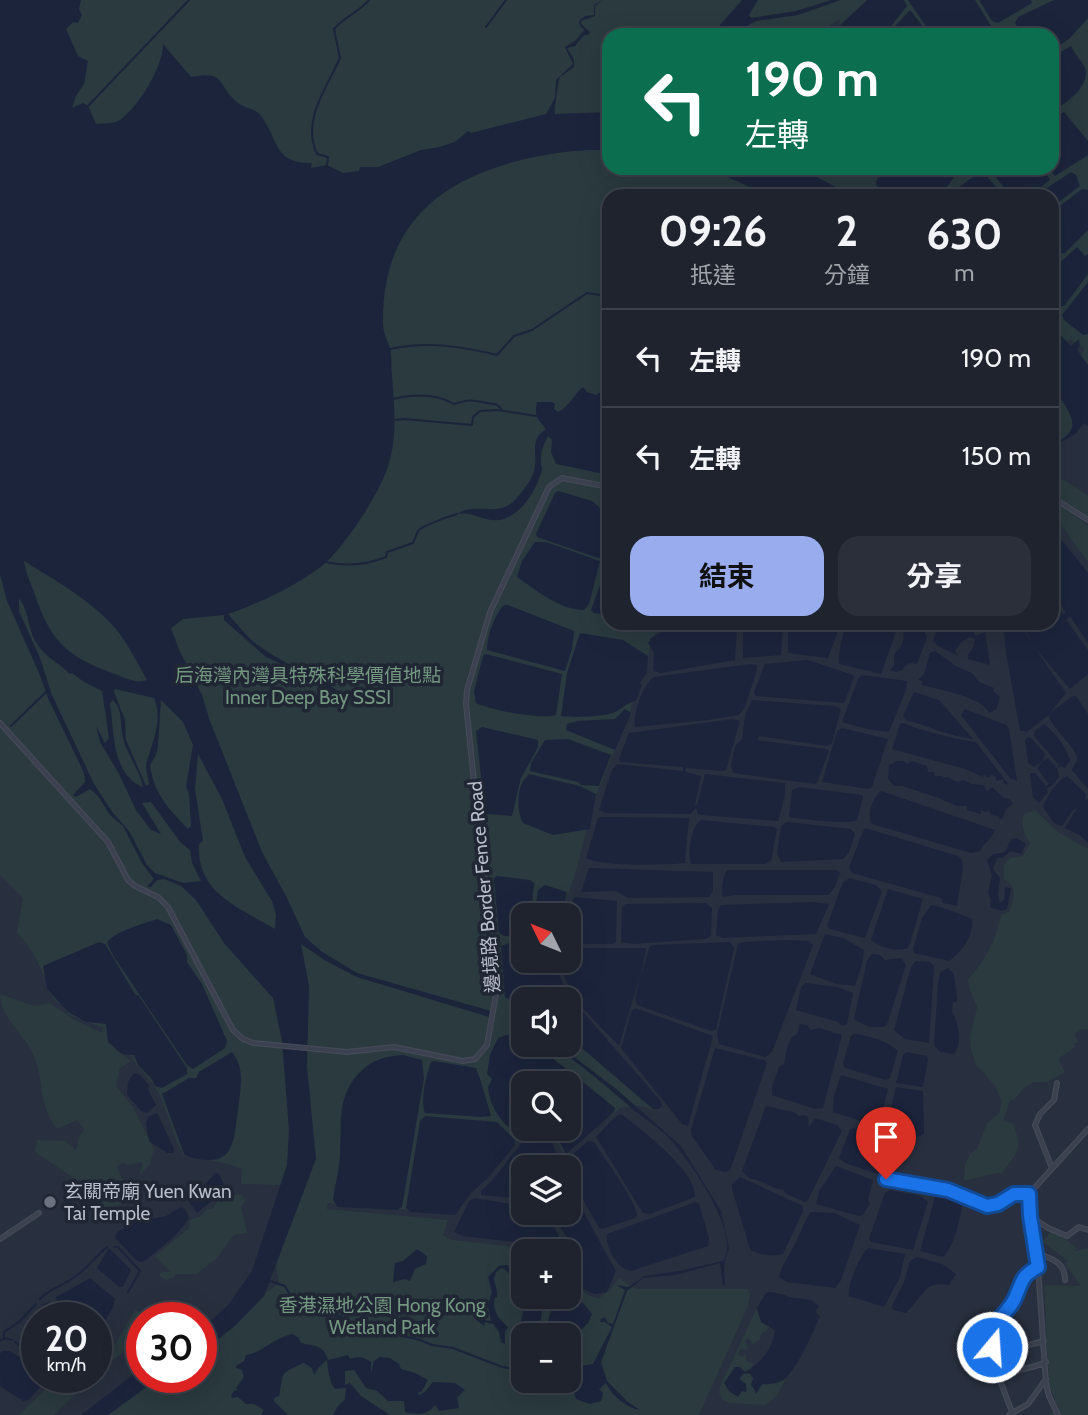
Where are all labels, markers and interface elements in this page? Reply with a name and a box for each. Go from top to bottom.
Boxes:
text: 190 m [745,49,879,108]
icon: left [630,56,721,147]
text: 左轉 [745,115,809,154]
text: 09:26 [659,205,767,257]
text: 2 [836,205,858,257]
text: 630 [926,208,1002,260]
text: m [954,259,974,287]
text: 抵達 [690,261,736,289]
text: 分鐘 [824,261,870,289]
icon: left [630,339,668,377]
text: 190 m [961,342,1031,374]
text: 左轉 [689,345,741,377]
icon: left [630,437,668,475]
text: 150 m [962,440,1031,472]
text: 左轉 [689,443,741,475]
button: 結束 [630,536,824,616]
button: 分享 [838,536,1031,616]
park label: 后海灣內灣具特殊科學價值地點 Inner Deep Bay SSSI [175,664,441,709]
street label: 邊境路 Border Fence Road [463,780,505,994]
north arrow [511,903,581,973]
map controls [511,903,581,1393]
button: sound [511,987,581,1057]
button: search [511,1071,581,1141]
pin [856,1107,916,1179]
icon: arrive [867,1118,905,1156]
button: layers [511,1155,581,1225]
place label: 玄關帝廟 Yuen Kwan Tai Temple [64,1180,232,1225]
marker: 玄關帝廟 Yuen Kwan Tai Temple [42,1194,58,1210]
button: + [511,1239,581,1309]
park label: 香港濕地公園 Hong Kong Wetland Park [279,1294,486,1339]
speed limit sign: 30 [126,1302,217,1393]
position arrow [955,1310,1029,1384]
text: 20 [45,1317,88,1360]
button: − [511,1323,581,1393]
text: km/h [47,1354,86,1376]

